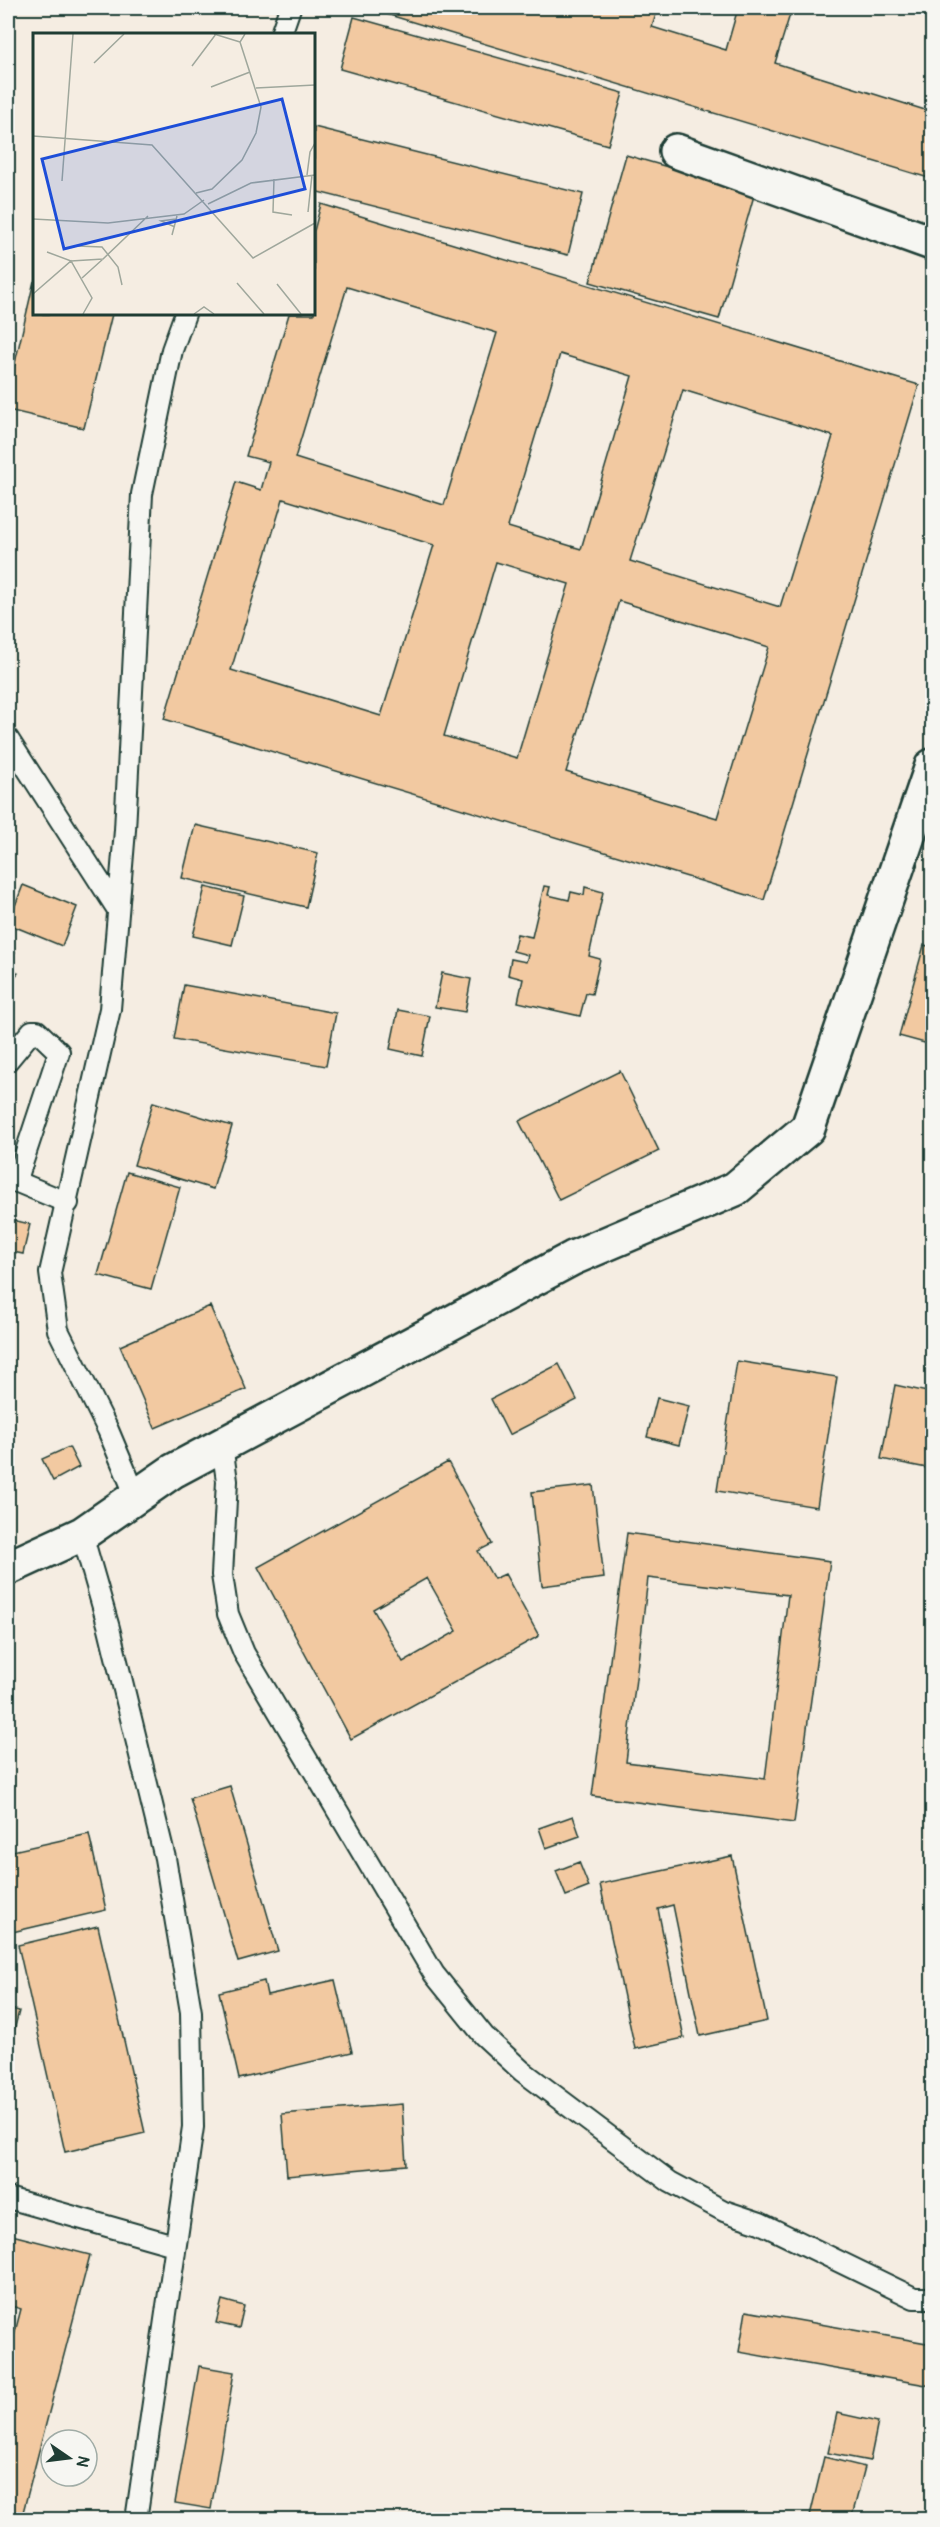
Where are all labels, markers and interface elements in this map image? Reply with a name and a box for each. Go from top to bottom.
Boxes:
inset map [33,33,315,315]
north arrow [39,2428,99,2488]
text: N [72,2454,94,2469]

